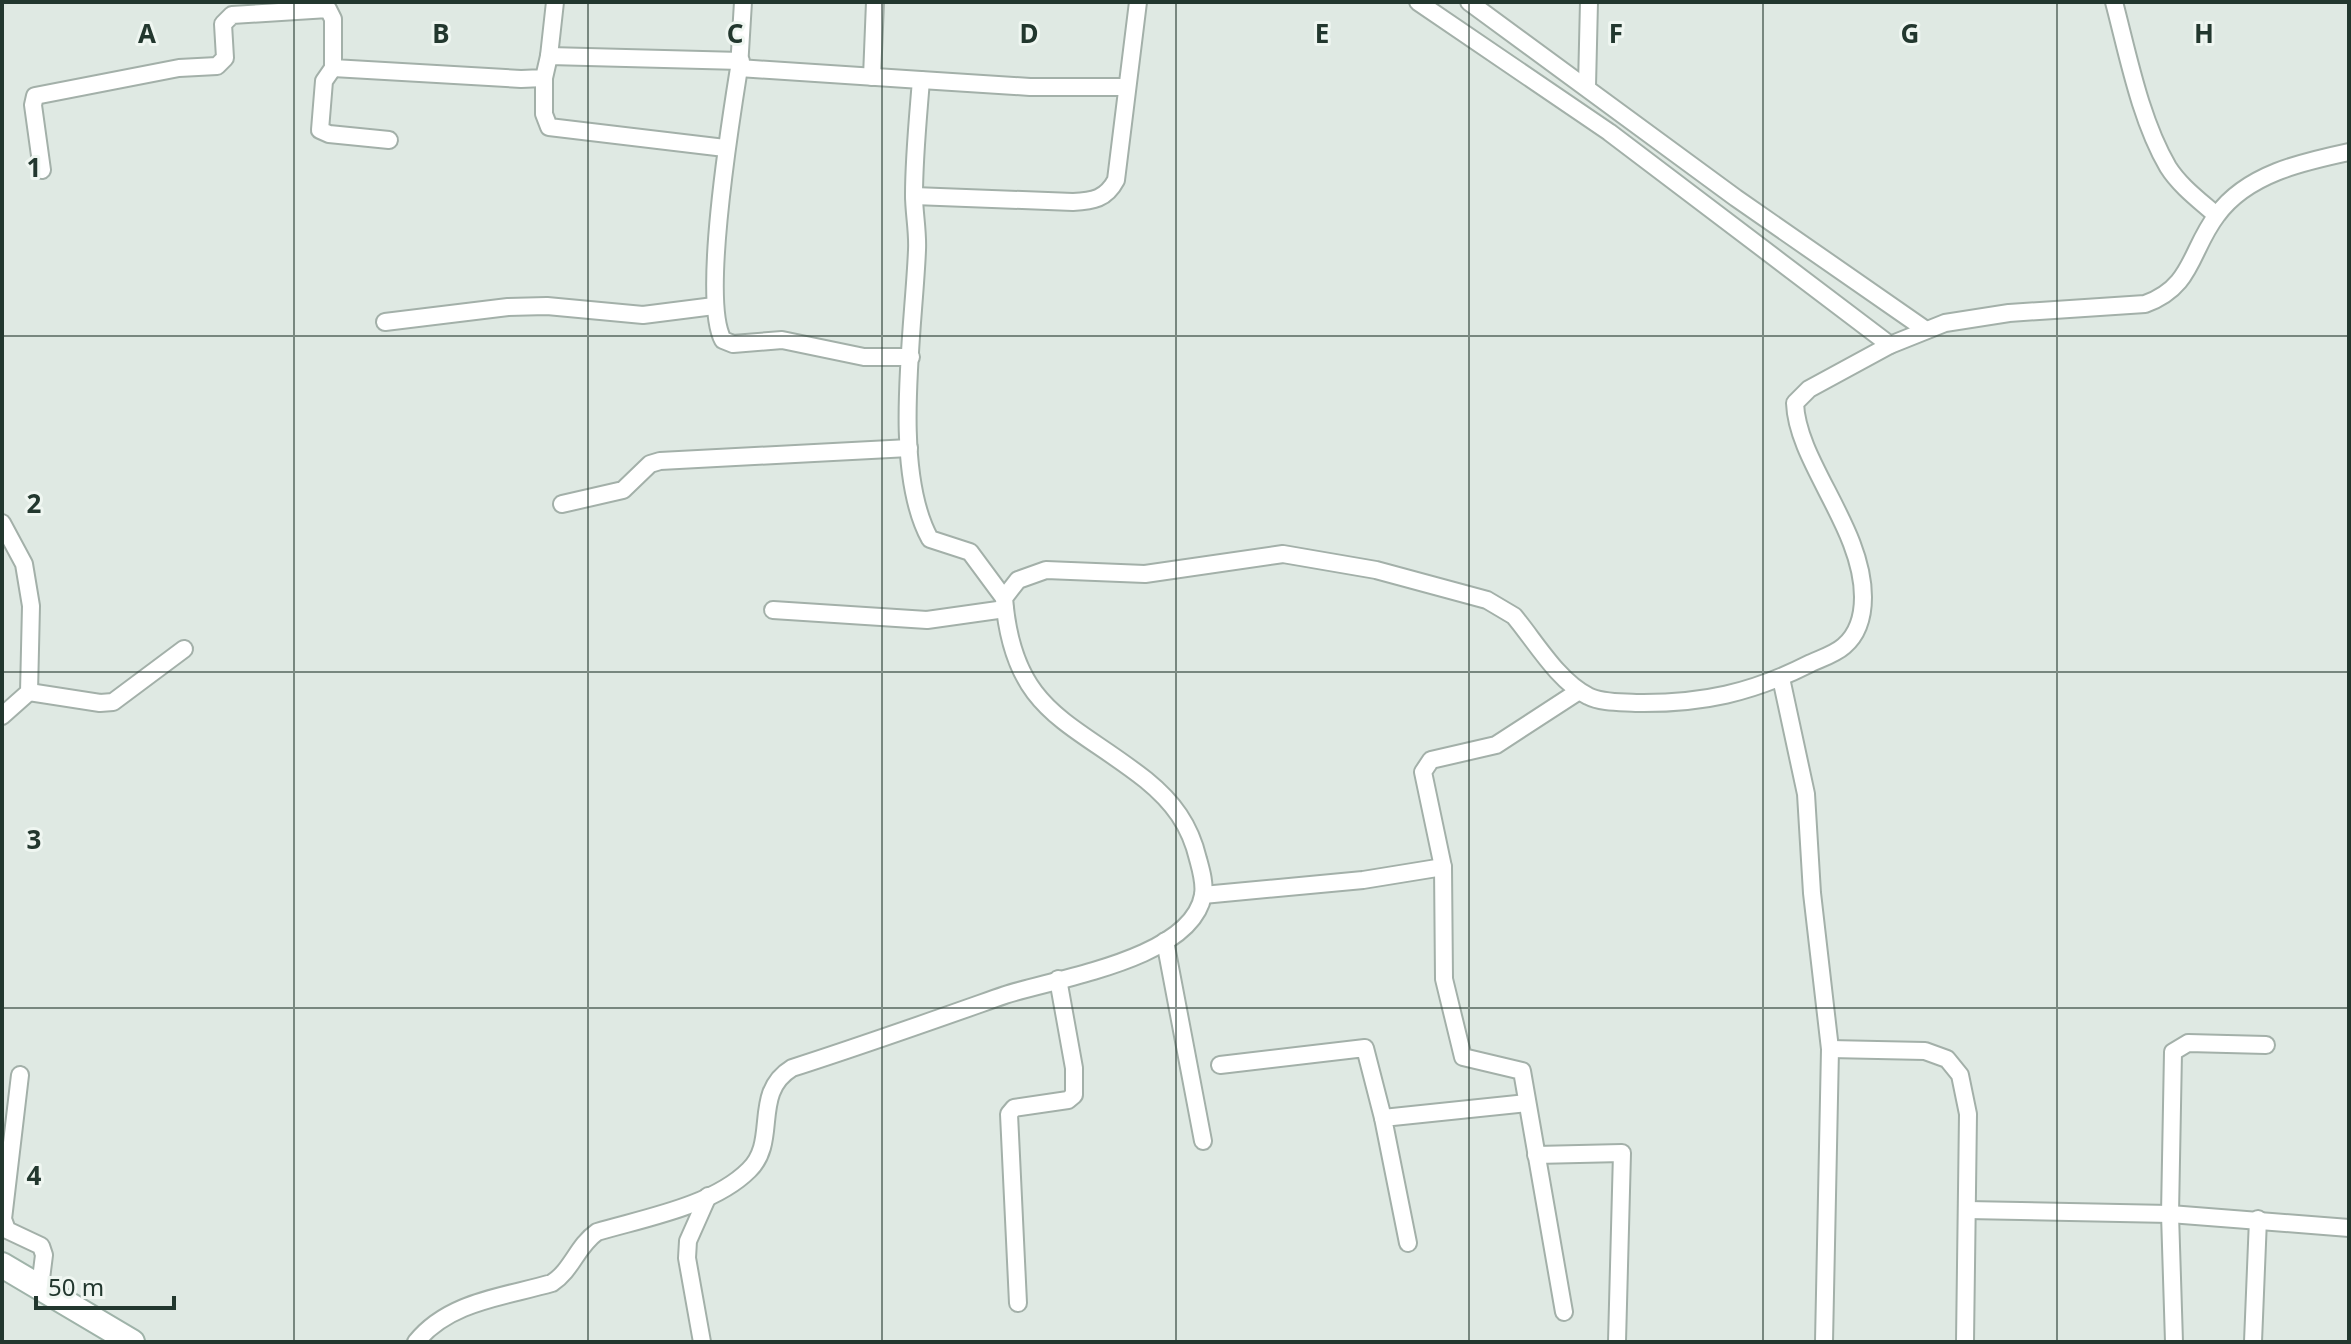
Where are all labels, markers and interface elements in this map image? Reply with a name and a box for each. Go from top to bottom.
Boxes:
text: A [138,15,156,51]
text: B [432,15,450,51]
text: C [727,15,743,51]
text: D [1019,15,1039,51]
text: E [1315,15,1329,51]
text: F [1609,15,1623,51]
text: G [1901,15,1919,51]
text: H [2194,15,2214,51]
text: 1 [27,149,41,185]
text: 2 [27,485,42,521]
text: 3 [27,821,41,857]
text: 4 [27,1157,42,1193]
scale bar [36,1260,174,1310]
text: 50 m [48,1270,104,1303]

